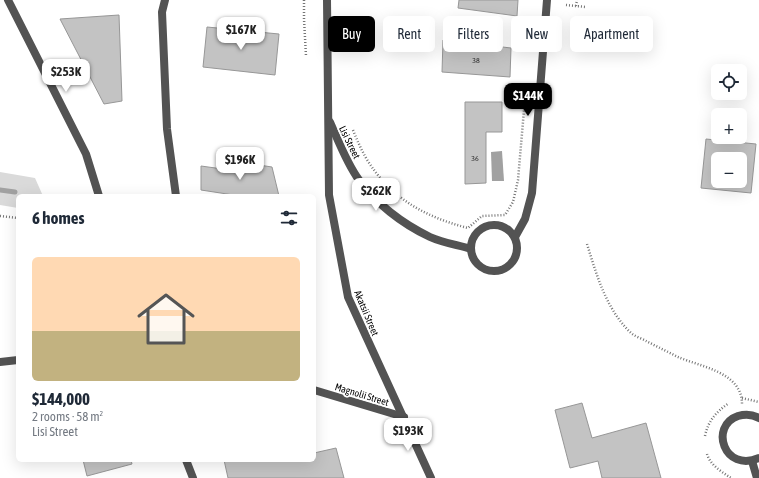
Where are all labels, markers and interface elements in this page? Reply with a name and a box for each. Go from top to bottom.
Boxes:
chip: Buy [328,16,375,52]
chip: Rent [383,16,435,52]
chip: Filters [443,16,503,52]
chip: New [511,16,562,52]
chip: Apartment [570,16,653,52]
pin: $167K [213,17,269,51]
text: $167K [226,22,256,37]
house number: 38 [472,56,480,65]
pin: $253K [38,59,94,93]
text: $253K [51,64,81,79]
map controls [711,64,747,188]
button: locate [711,64,747,100]
pin: $144K [500,83,556,117]
text: $144K [513,88,543,103]
button: + [711,108,747,144]
street label: Lisi Street [337,124,362,161]
pin: $196K [212,147,268,181]
text: $196K [225,152,255,167]
button: − [711,152,747,188]
house number: 36 [471,154,479,163]
pin: $262K [348,178,404,212]
text: $262K [361,183,391,198]
icon: filters [278,207,300,229]
text: 6 homes [32,208,85,228]
icon: home [130,283,202,355]
street label: Akatsii Street [352,289,381,338]
street label: Magnolii Street [334,381,390,408]
text: $144,000 [32,389,90,409]
text: 2 rooms · 58 m² [32,409,103,424]
pin: $193K [380,418,436,452]
text: $193K [393,423,423,438]
text: Lisi Street [32,424,78,439]

